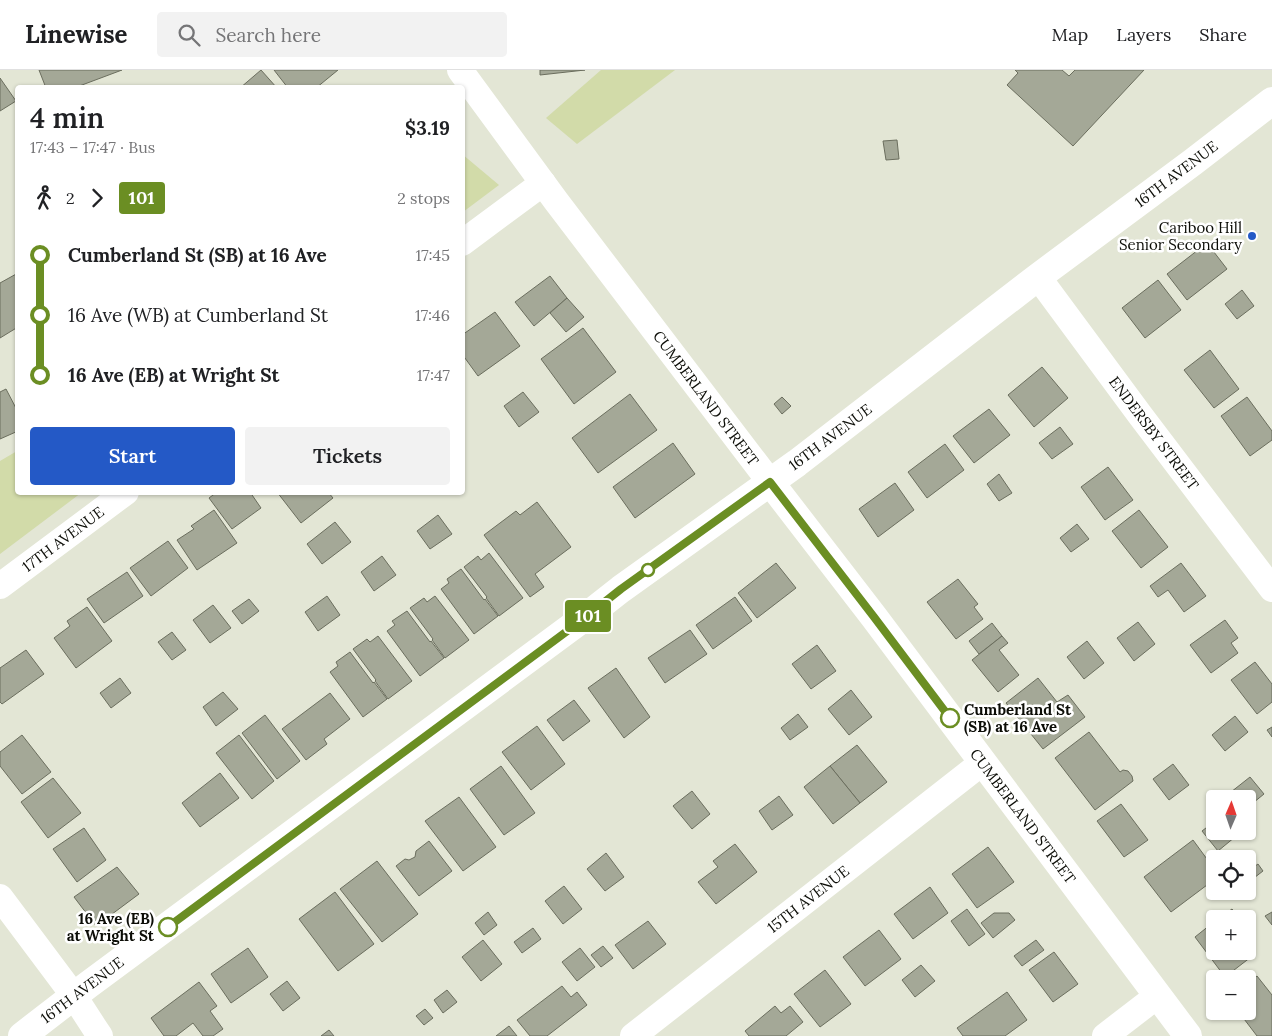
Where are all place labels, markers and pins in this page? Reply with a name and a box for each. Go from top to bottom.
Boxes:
place label: Cariboo Hill Senior Secondary [1119,218,1242,254]
marker: Cariboo Hill Senior Secondary [1246,230,1258,242]
unlabelled marker [641,563,655,577]
place label: Cumberland St (SB) at 16 Ave [964,700,1072,737]
marker: Cumberland St (SB) at 16 Ave [940,708,960,728]
place label: 16 Ave (EB) at Wright St [67,909,155,945]
marker: 16 Ave (EB) at Wright St [158,917,178,937]

